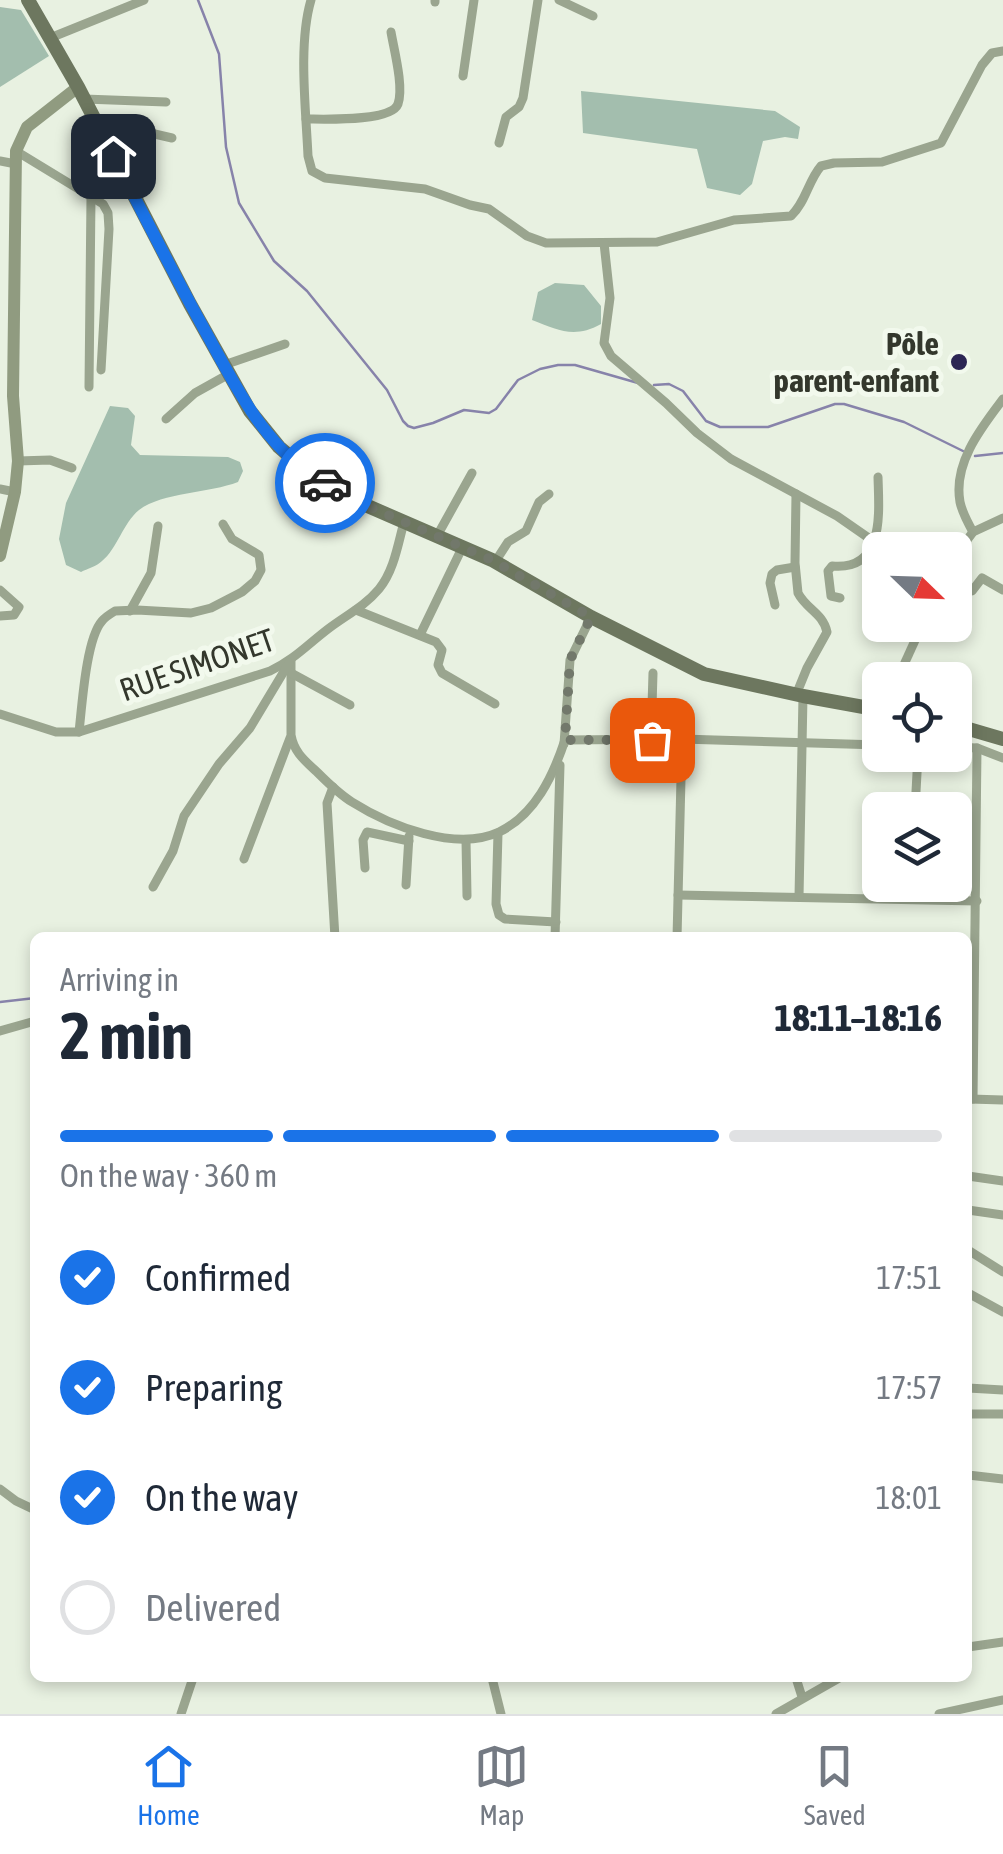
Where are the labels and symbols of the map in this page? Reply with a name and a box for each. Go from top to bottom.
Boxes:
pin [71,114,156,199]
place label: Pôle parent-enfant [774,325,940,399]
marker: Pôle parent-enfant [948,351,970,373]
courier [275,433,375,533]
north arrow [862,532,972,642]
street label: RUE SIMONET [115,621,279,708]
pin [610,698,695,783]

